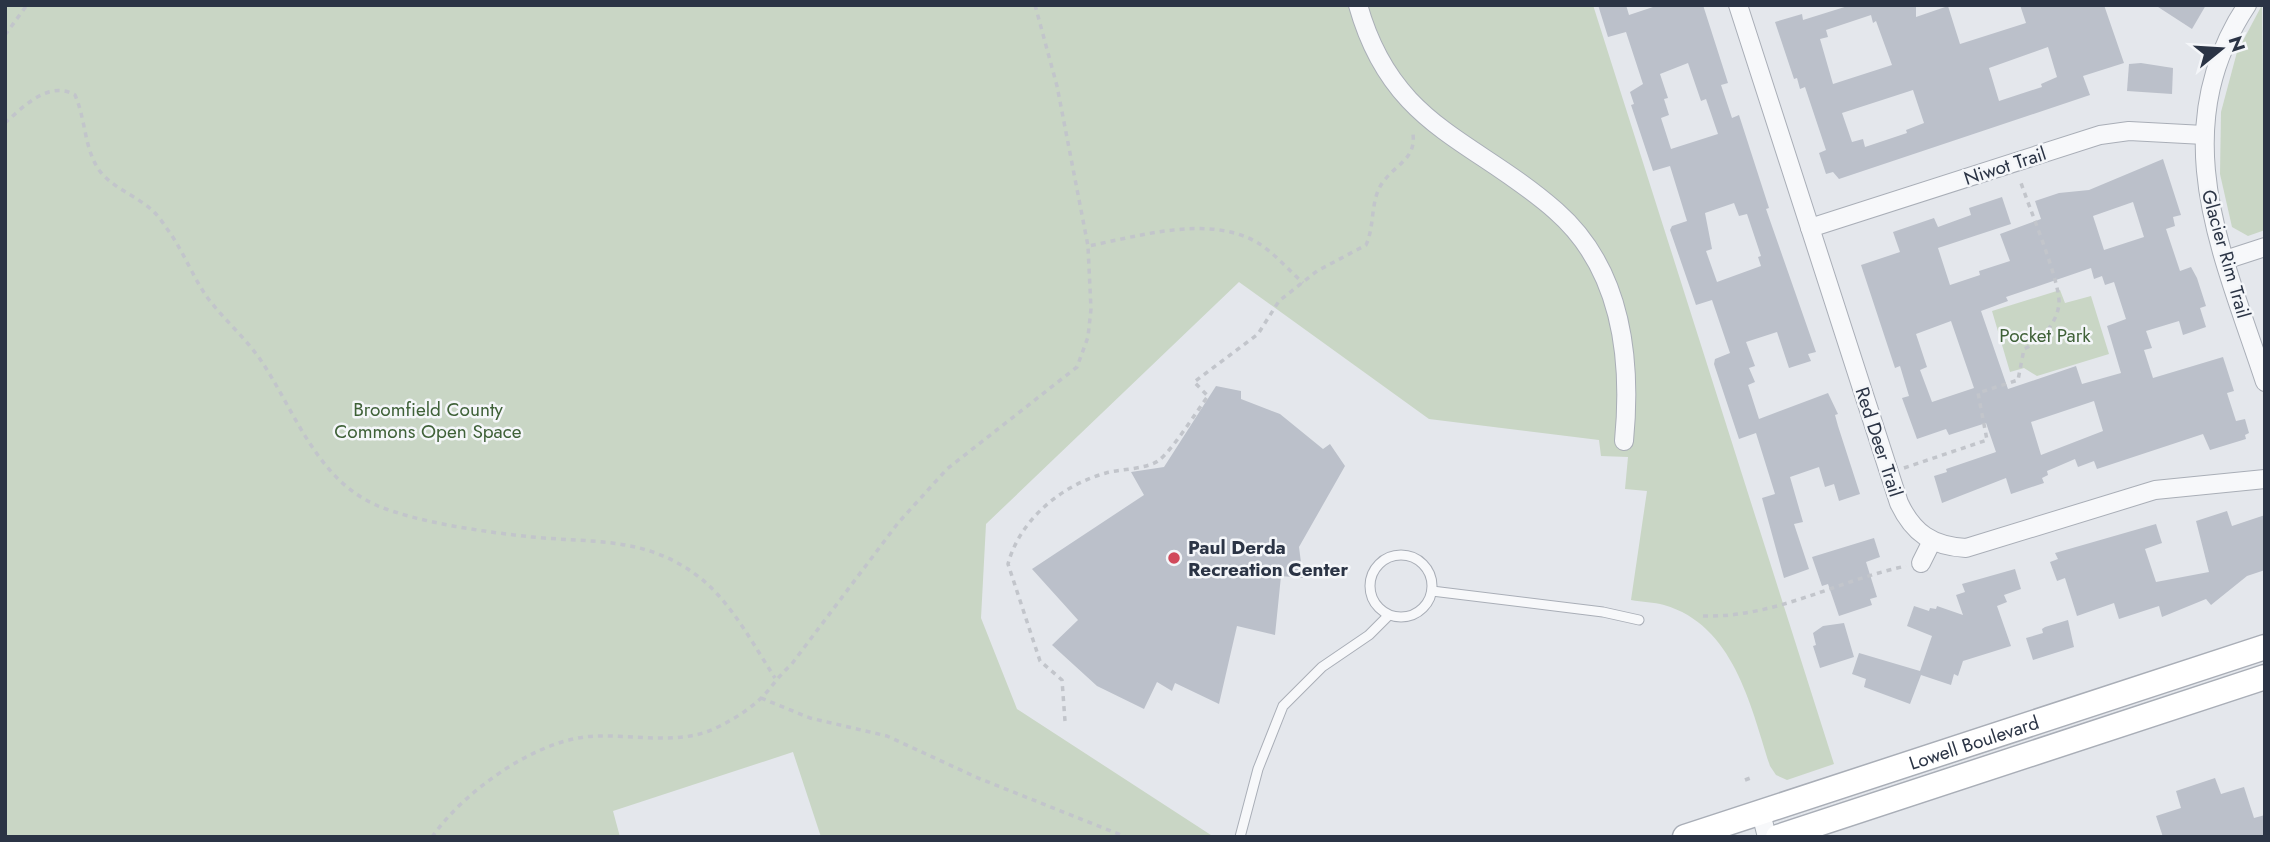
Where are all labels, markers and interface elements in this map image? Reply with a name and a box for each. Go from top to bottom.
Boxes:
north arrow [2186,14,2256,84]
text: N [2222,33,2252,55]
street label: Niwot Trail [1960,140,2050,192]
street label: Glacier Rim Trail [2195,187,2257,321]
park label: Pocket Park [1999,322,2091,349]
street label: Red Deer Trail [1849,384,1909,500]
park label: Broomfield County Commons Open Space [334,396,522,445]
place label: Paul Derda Recreation Center [1188,534,1348,583]
marker: Paul Derda Recreation Center [1166,550,1182,566]
street label: Lowell Boulevard [1905,708,2042,776]

